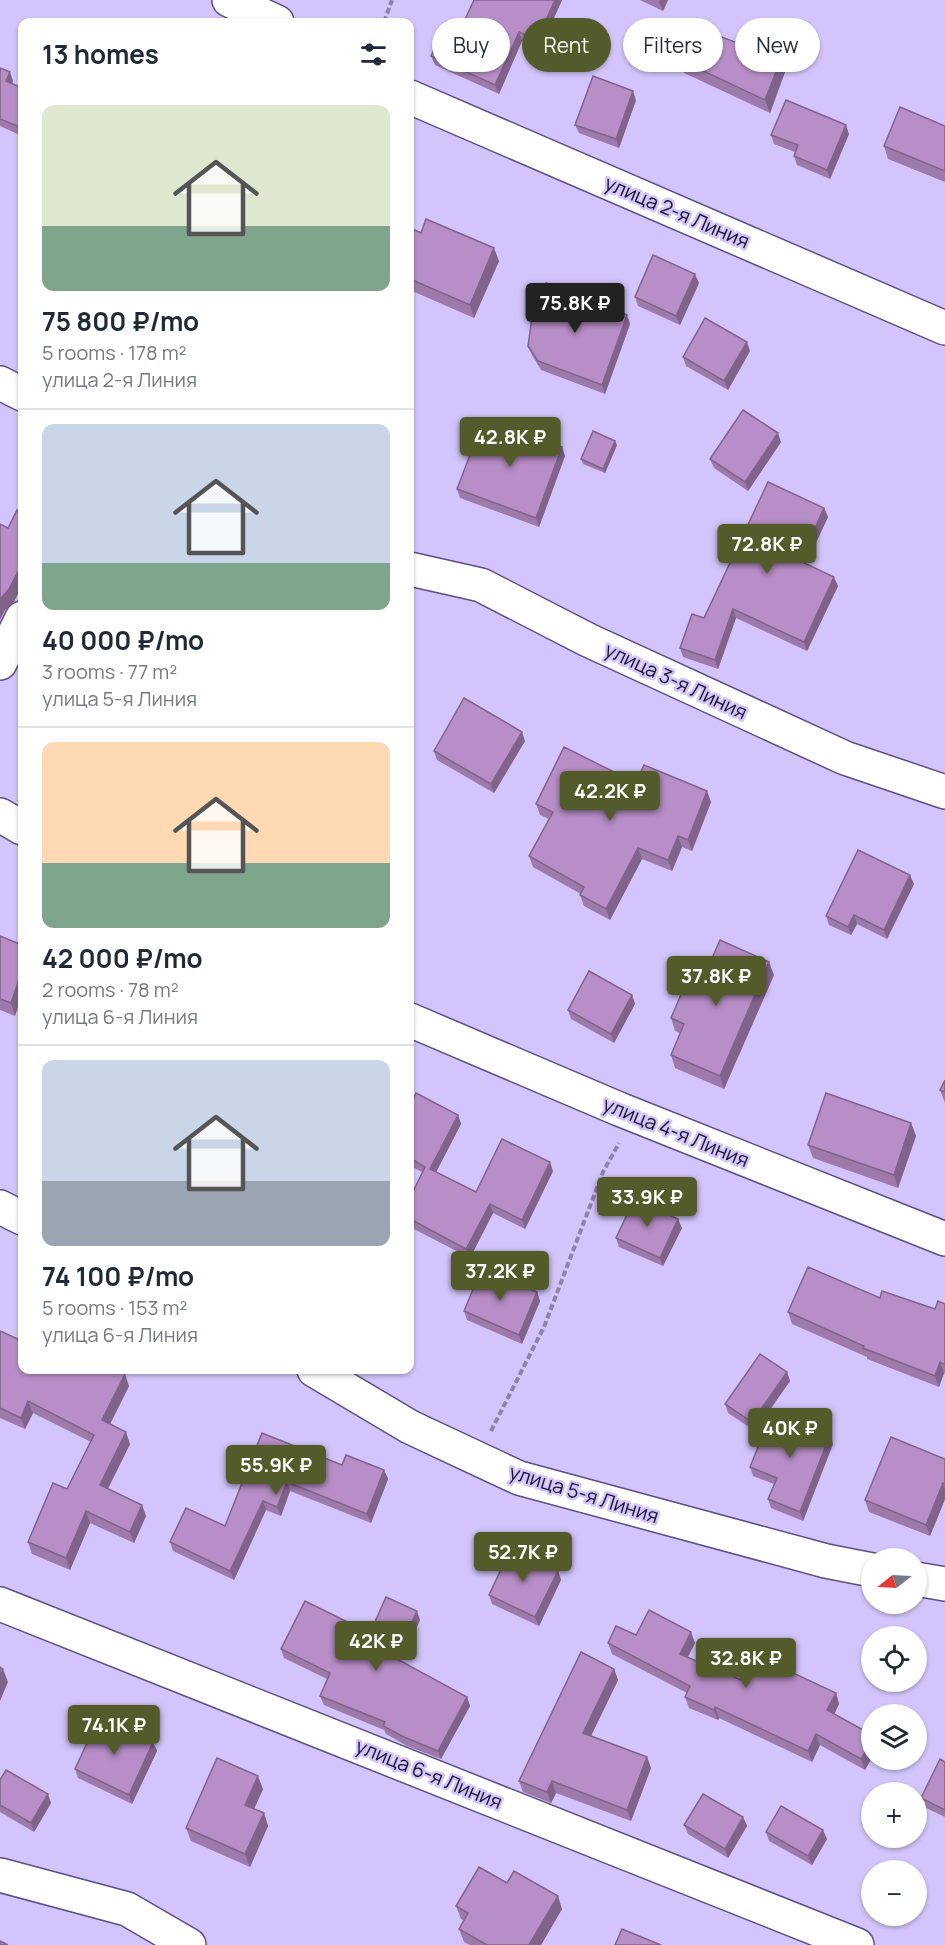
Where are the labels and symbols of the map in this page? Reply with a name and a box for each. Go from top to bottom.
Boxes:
street label: улица 2-я Линия [601,169,754,254]
pin: 75.8K ₽ [520,283,630,334]
pin: 42.8K ₽ [455,417,565,468]
pin: 72.8K ₽ [712,524,822,575]
street label: улица 3-я Линия [600,636,752,725]
pin: 42.2K ₽ [555,771,665,822]
pin: 37.8K ₽ [661,956,771,1007]
street label: улица 4-я Линия [599,1090,753,1173]
pin: 33.9K ₽ [592,1177,702,1228]
pin: 37.2K ₽ [445,1251,555,1302]
pin: 40K ₽ [748,1408,832,1459]
pin: 55.9K ₽ [221,1445,331,1496]
street label: улица 5-я Линия [506,1458,662,1529]
pin: 52.7K ₽ [468,1532,578,1583]
north arrow [861,1548,927,1614]
pin: 42K ₽ [334,1621,418,1672]
pin: 32.8K ₽ [691,1638,801,1689]
pin: 74.1K ₽ [59,1705,169,1756]
street label: улица 6-я Линия [352,1732,507,1815]

